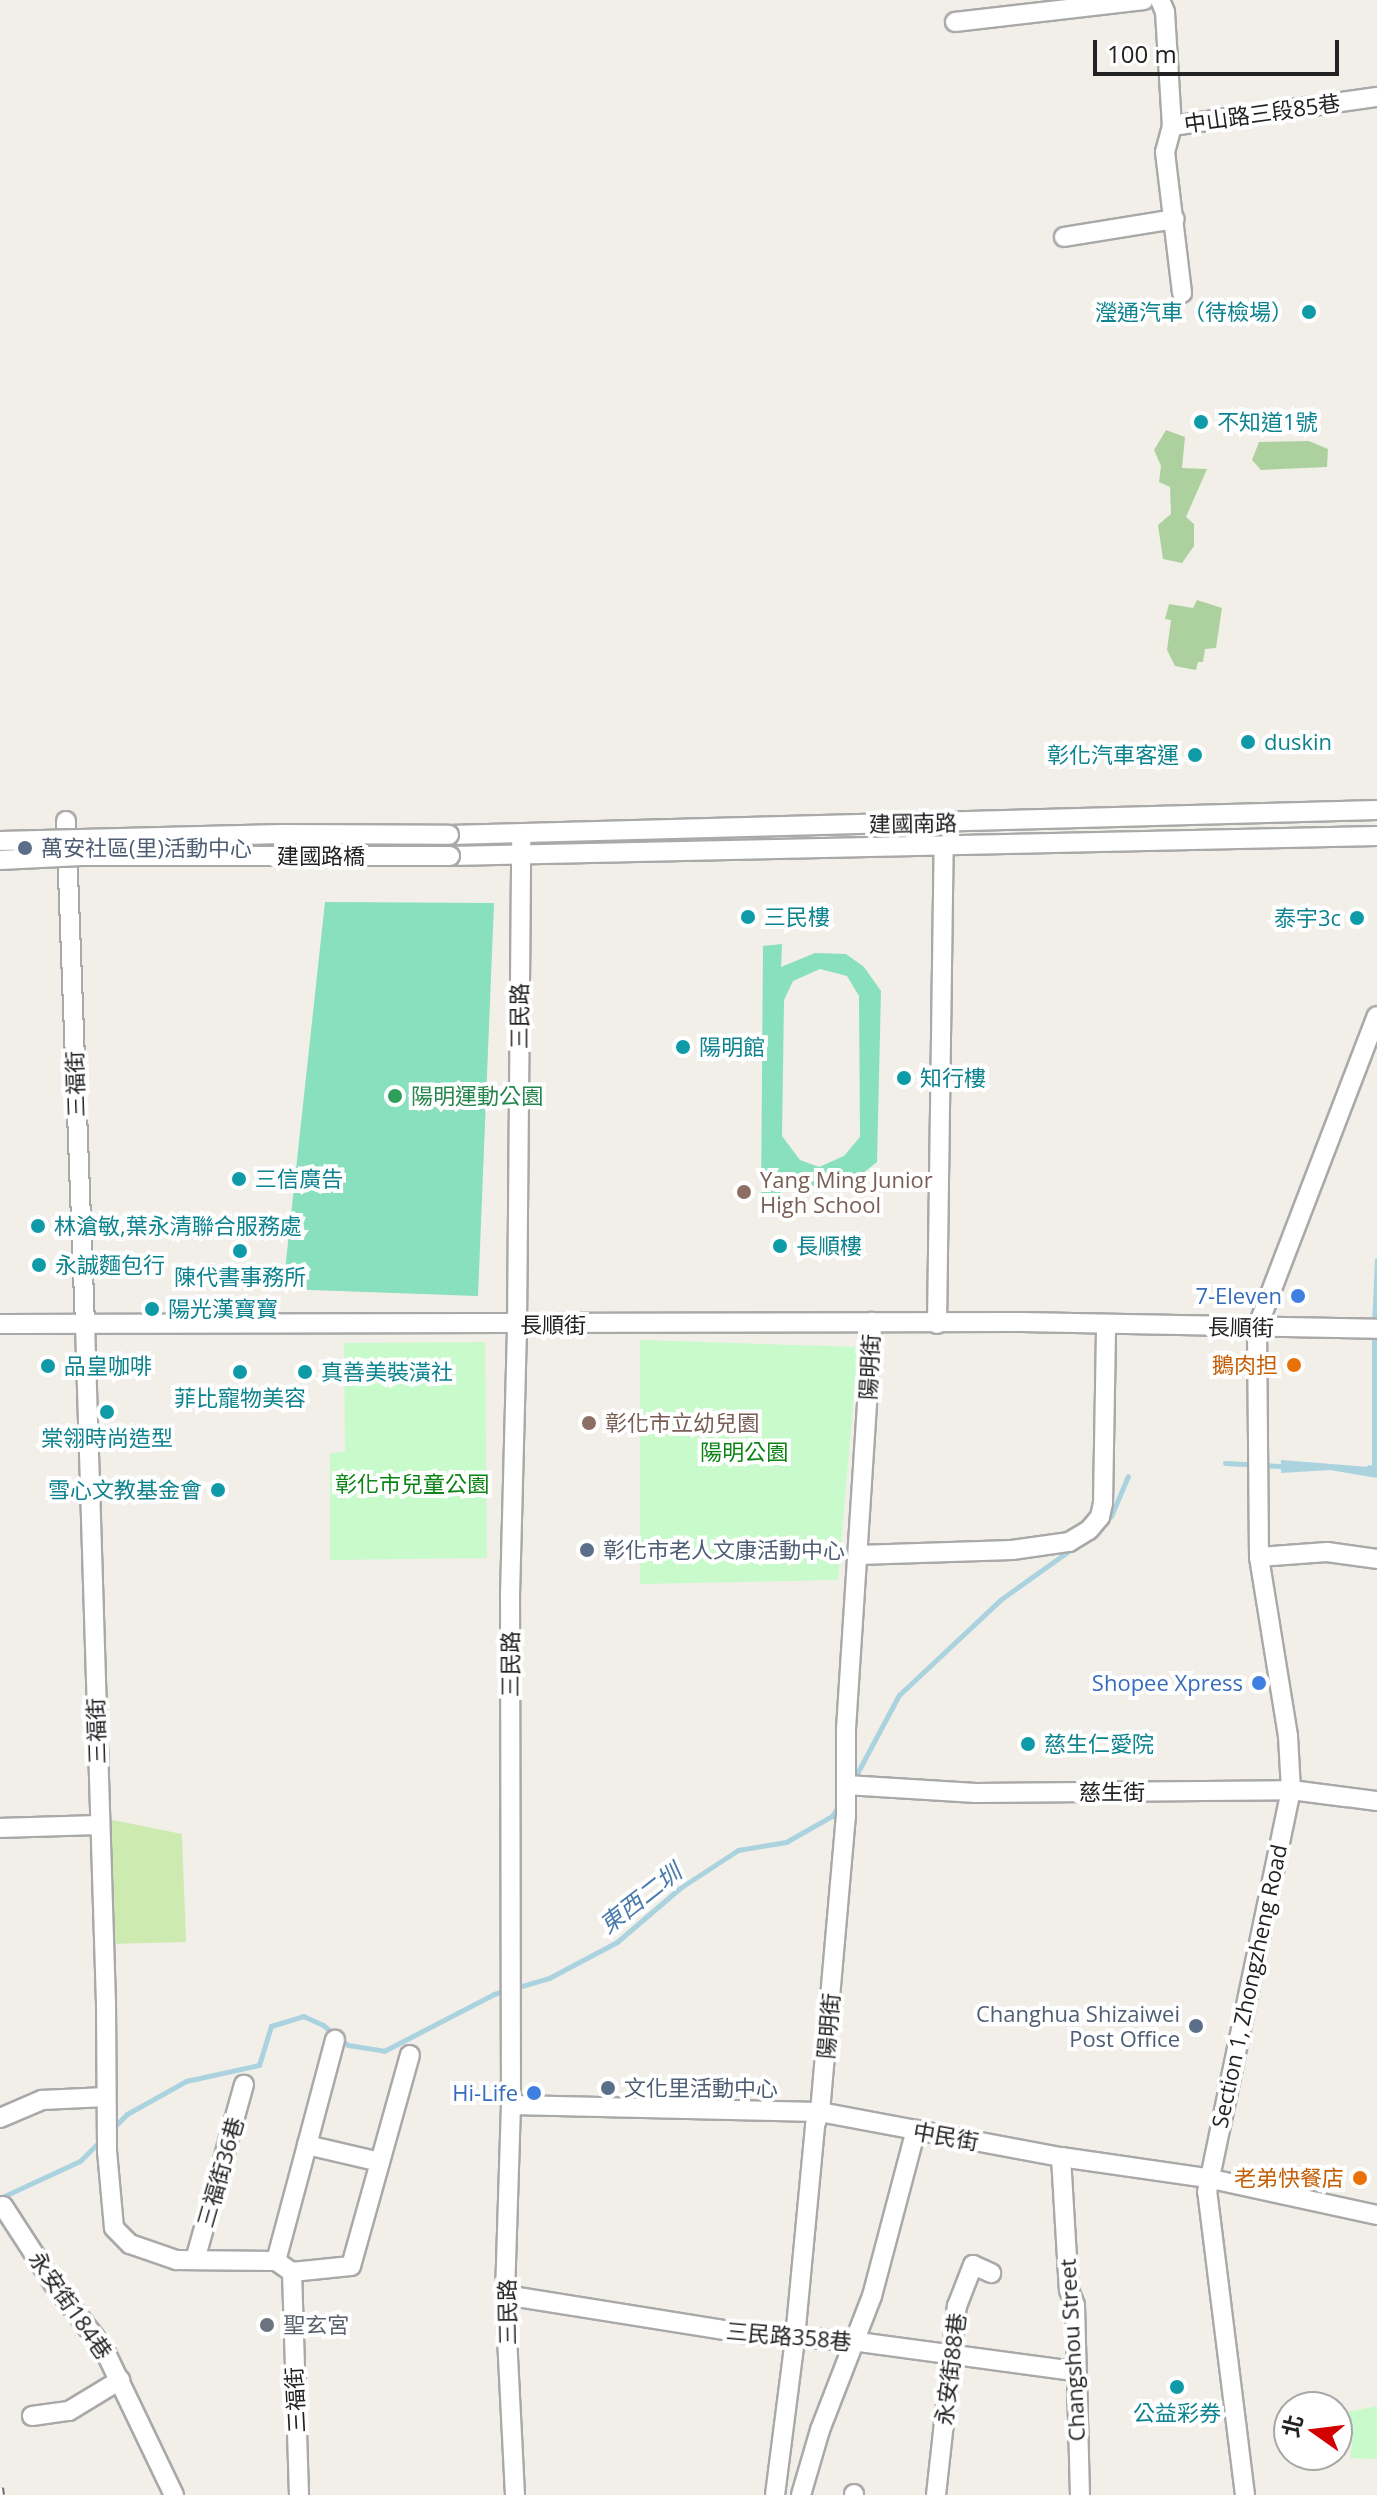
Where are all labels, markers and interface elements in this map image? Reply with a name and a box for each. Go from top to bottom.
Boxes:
scale bar [1097,24,1343,74]
text: 100 m [1107,37,1177,70]
street label: 中山路三段85巷 [1182,89,1342,137]
place label: 瀅通汽車（待檢場） [1095,299,1293,325]
marker: 瀅通汽車（待檢場） [1300,303,1318,321]
place label: 不知道1號 [1217,409,1318,435]
marker: 不知道1號 [1192,413,1210,431]
place label: duskin [1264,729,1332,755]
marker: duskin [1239,733,1257,751]
place label: 彰化汽車客運 [1047,742,1179,768]
marker: 彰化汽車客運 [1186,746,1204,764]
street label: 建國南路 [869,809,957,837]
place label: 萬安社區(里)活動中心 [41,835,252,861]
marker: 萬安社區(里)活動中心 [16,839,34,857]
street label: 建國路橋 [277,843,365,869]
place label: 三民樓 [764,904,830,930]
place label: 泰宇3c [1274,905,1341,931]
marker: 三民樓 [739,908,757,926]
marker: 泰宇3c [1348,909,1366,927]
street label: 三民路 [506,983,532,1049]
place label: 陽明館 [699,1034,765,1060]
marker: 陽明館 [674,1038,692,1056]
street label: 三福街 [61,1051,89,1117]
place label: 知行樓 [920,1065,986,1091]
marker: 知行樓 [895,1069,913,1087]
place label: 陽明運動公園 [411,1083,543,1109]
marker: 陽明運動公園 [386,1087,404,1105]
place label: 三信廣告 [255,1166,343,1192]
place label: Yang Ming Junior High School [760,1166,933,1218]
marker: 三信廣告 [230,1170,248,1188]
marker: Yang Ming Junior High School [735,1183,753,1201]
place label: 林滄敏,葉永清聯合服務處 [54,1213,302,1239]
marker: 林滄敏,葉永清聯合服務處 [29,1217,47,1235]
place label: 長順樓 [796,1233,862,1259]
marker: 長順樓 [771,1237,789,1255]
marker: 陳代書事務所 [231,1242,249,1260]
place label: 永誠麵包行 [55,1252,165,1278]
marker: 永誠麵包行 [30,1256,48,1274]
place label: 陳代書事務所 [174,1264,306,1290]
place label: 7-Eleven [1195,1283,1282,1309]
marker: 7-Eleven [1289,1287,1307,1305]
place label: 陽光漢寶寶 [168,1296,278,1322]
marker: 陽光漢寶寶 [143,1300,161,1318]
street label: 長順街 [520,1312,586,1338]
street label: 長順街 [1208,1313,1274,1341]
street label: 陽明街 [854,1333,884,1401]
place label: 鵝肉担 [1212,1352,1278,1378]
place label: 品皇咖啡 [64,1353,152,1379]
marker: 鵝肉担 [1285,1356,1303,1374]
marker: 品皇咖啡 [39,1357,57,1375]
place label: 真善美裝潢社 [321,1359,453,1385]
marker: 菲比寵物美容 [231,1363,249,1381]
marker: 真善美裝潢社 [296,1363,314,1381]
place label: 菲比寵物美容 [174,1385,306,1411]
marker: 棠翎時尚造型 [98,1403,116,1421]
place label: 彰化市立幼兒園 [605,1410,759,1436]
marker: 彰化市立幼兒園 [580,1414,598,1432]
place label: 棠翎時尚造型 [41,1425,173,1451]
park label: 陽明公園 [700,1439,788,1465]
park label: 彰化市兒童公園 [335,1471,489,1497]
place label: 雪心文教基金會 [48,1477,202,1503]
marker: 雪心文教基金會 [209,1481,227,1499]
place label: 彰化市老人文康活動中心 [603,1537,845,1563]
marker: 彰化市老人文康活動中心 [578,1541,596,1559]
street label: 三民路 [497,1631,523,1697]
place label: Shopee Xpress [1092,1670,1243,1696]
marker: Shopee Xpress [1250,1674,1268,1692]
street label: 三福街 [82,1698,110,1764]
place label: 慈生仁愛院 [1044,1731,1154,1757]
marker: 慈生仁愛院 [1019,1735,1037,1753]
street label: 慈生街 [1079,1779,1145,1805]
street label: Section 1, Zhongzheng Road [1206,1842,1292,2130]
water label: 東西二圳 [593,1857,687,1939]
street label: 陽明街 [812,1992,844,2060]
place label: Changhua Shizaiwei Post Office [976,2000,1180,2052]
marker: Changhua Shizaiwei Post Office [1187,2017,1205,2035]
place label: 文化里活動中心 [624,2075,778,2101]
marker: 文化里活動中心 [599,2079,617,2097]
place label: Hi-Life [452,2080,518,2106]
marker: Hi-Life [525,2084,543,2102]
street label: 三福街36巷 [192,2114,248,2230]
street label: 中民街 [911,2117,981,2155]
place label: 老弟快餐店 [1234,2165,1344,2191]
marker: 老弟快餐店 [1351,2169,1369,2187]
street label: 永安街184巷 [24,2246,118,2364]
street label: Changshou Street [1054,2258,1090,2442]
street label: 三民路 [493,2279,521,2345]
street label: 永安街88巷 [930,2311,970,2427]
place label: 聖玄宮 [283,2312,349,2338]
marker: 聖玄宮 [258,2316,276,2334]
street label: 三民路358巷 [725,2317,853,2355]
street label: 三福街 [280,2366,310,2434]
marker: 公益彩券 [1168,2378,1186,2396]
north arrow [1273,2391,1353,2471]
place label: 公益彩券 [1133,2400,1221,2426]
text: 北 [1274,2411,1309,2440]

